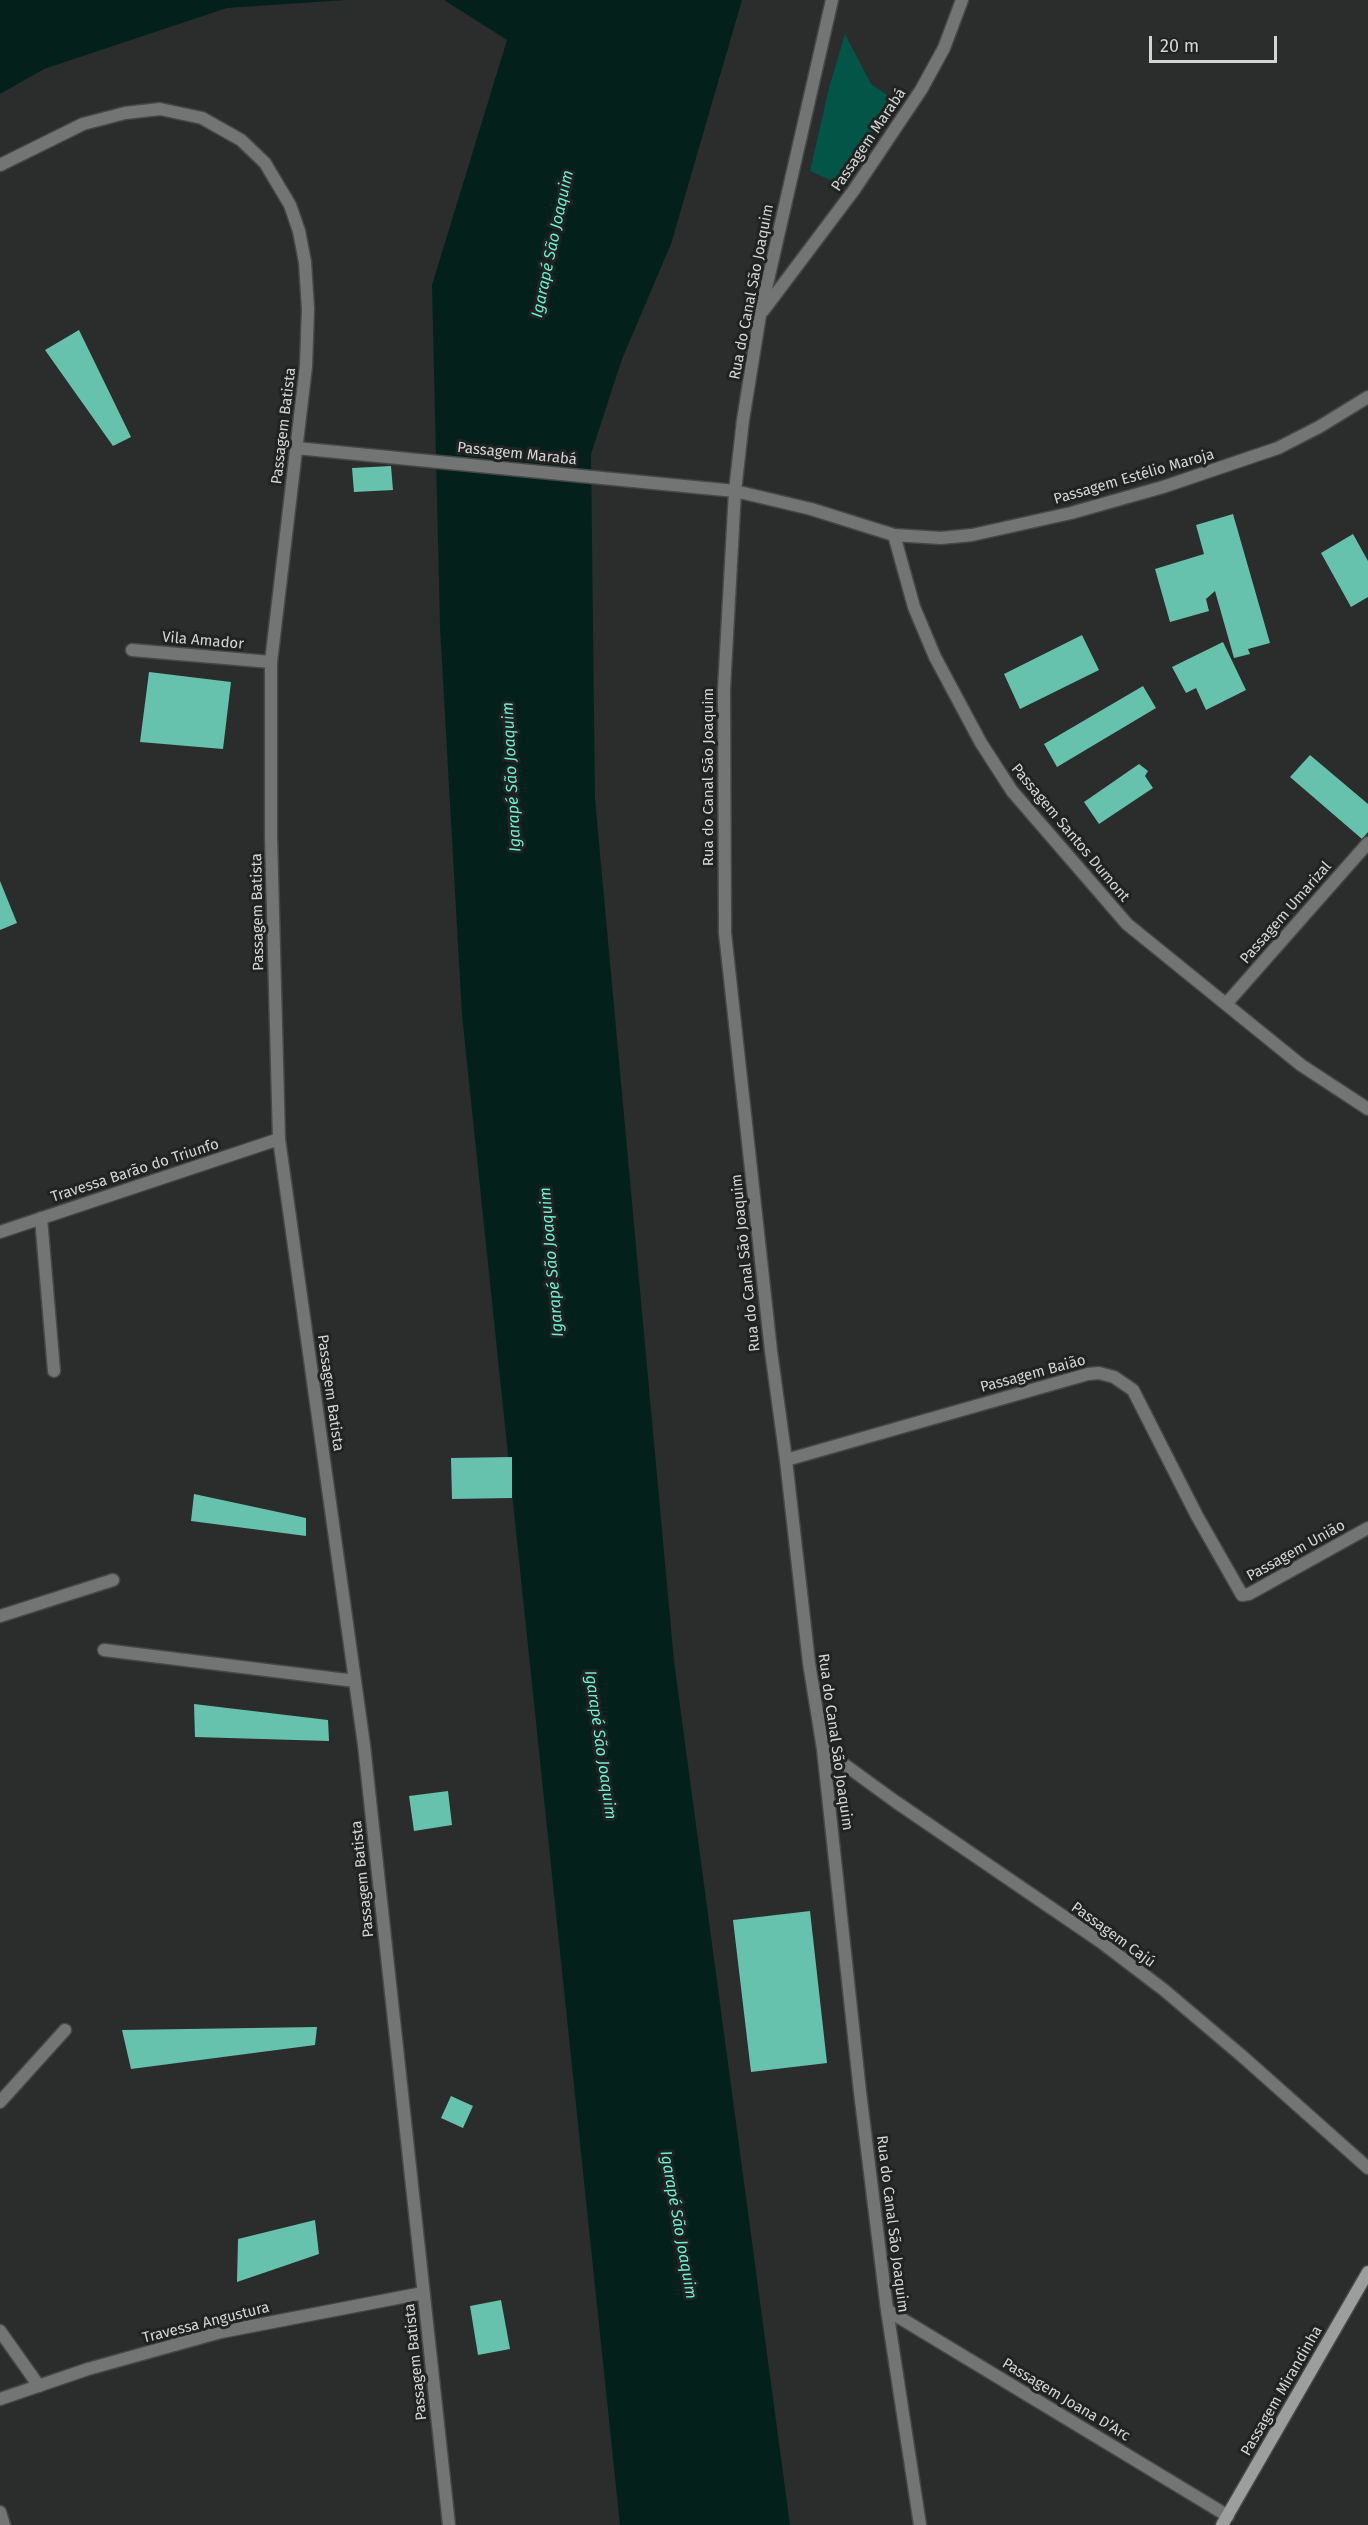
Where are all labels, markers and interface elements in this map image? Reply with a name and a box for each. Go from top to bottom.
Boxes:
scale bar [1152,24,1280,62]
text: 20 m [1160,35,1199,57]
street label: Passagem Marabá [828,85,910,195]
water label: Igarapé São Joaquim [528,169,578,319]
street label: Rua do Canal São Joaquim [726,203,778,381]
street label: Passagem Batista [268,367,300,485]
street label: Passagem Marabá [456,439,578,469]
street label: Passagem Estélio Maroja [1052,445,1216,509]
street label: Vila Amador [161,628,245,654]
street label: Rua do Canal São Joaquim [700,688,718,866]
water label: Igarapé São Joaquim [498,702,526,852]
street label: Passagem Santos Dumont [1007,760,1133,906]
street label: Passagem Batista [248,853,268,971]
street label: Passagem Umarizal [1237,858,1335,968]
street label: Travessa Barão do Triunfo [49,1135,221,1207]
street label: Rua do Canal São Joaquim [728,1173,764,1353]
water label: Igarapé São Joaquim [536,1186,568,1338]
street label: Passagem Batista [313,1334,347,1452]
street label: Passagem Baião [978,1351,1088,1397]
street label: Passagem União [1244,1516,1348,1586]
street label: Rua do Canal São Joaquim [814,1652,856,1832]
water label: Igarapé São Joaquim [580,1669,620,1821]
street label: Passagem Batista [348,1820,378,1938]
street label: Passagem Cajú [1068,1899,1158,1971]
street label: Rua do Canal São Joaquim [872,2134,912,2314]
water label: Igarapé São Joaquim [656,2149,700,2301]
street label: Travessa Angustura [141,2299,271,2347]
street label: Passagem Batista [401,2303,431,2421]
street label: Passagem Mirandinha [1237,2323,1327,2459]
street label: Passagem Joana D’Arc [999,2355,1133,2445]

